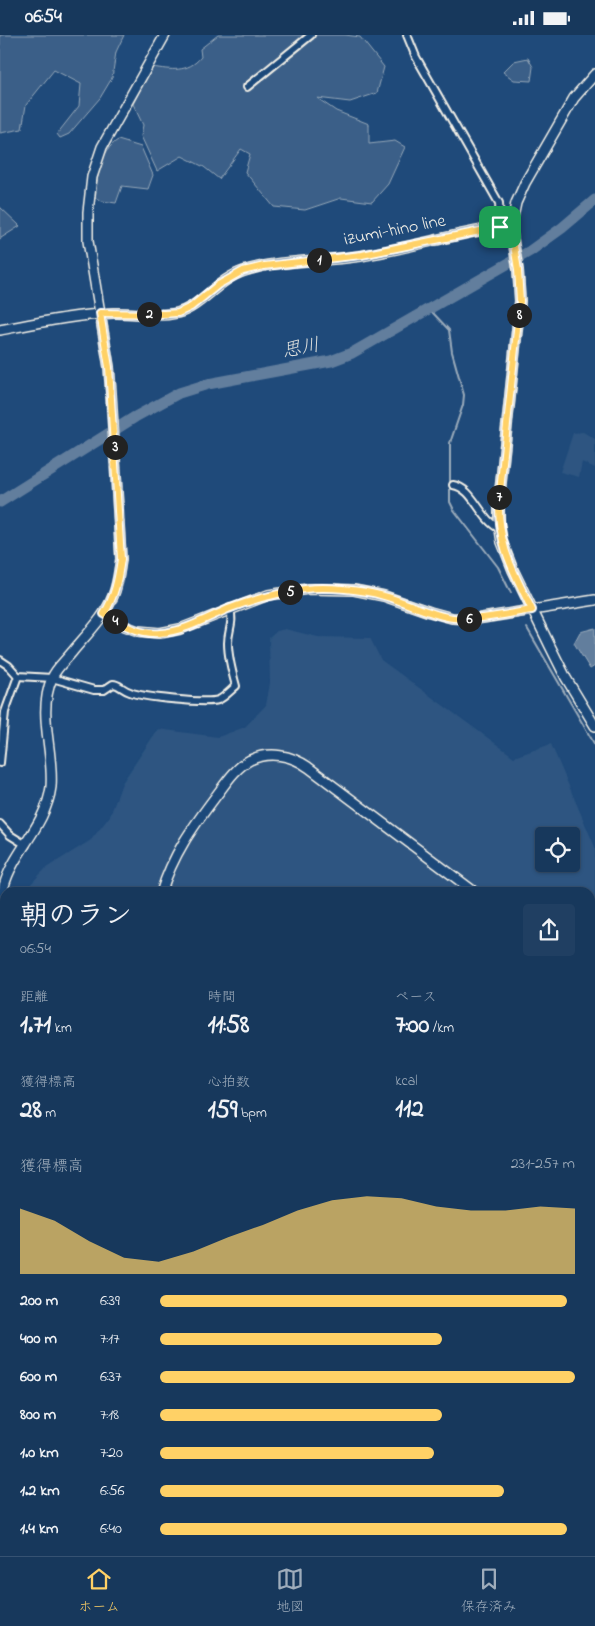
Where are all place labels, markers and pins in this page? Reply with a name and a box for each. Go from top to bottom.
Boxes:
pin [479,206,521,248]
pin: 1 [306,247,332,273]
pin: 2 [136,301,162,327]
pin: 8 [506,303,532,327]
pin: 3 [102,435,128,459]
pin: 7 [486,485,512,509]
pin: 5 [278,579,302,605]
pin: 6 [456,607,482,631]
pin: 4 [102,609,128,633]

